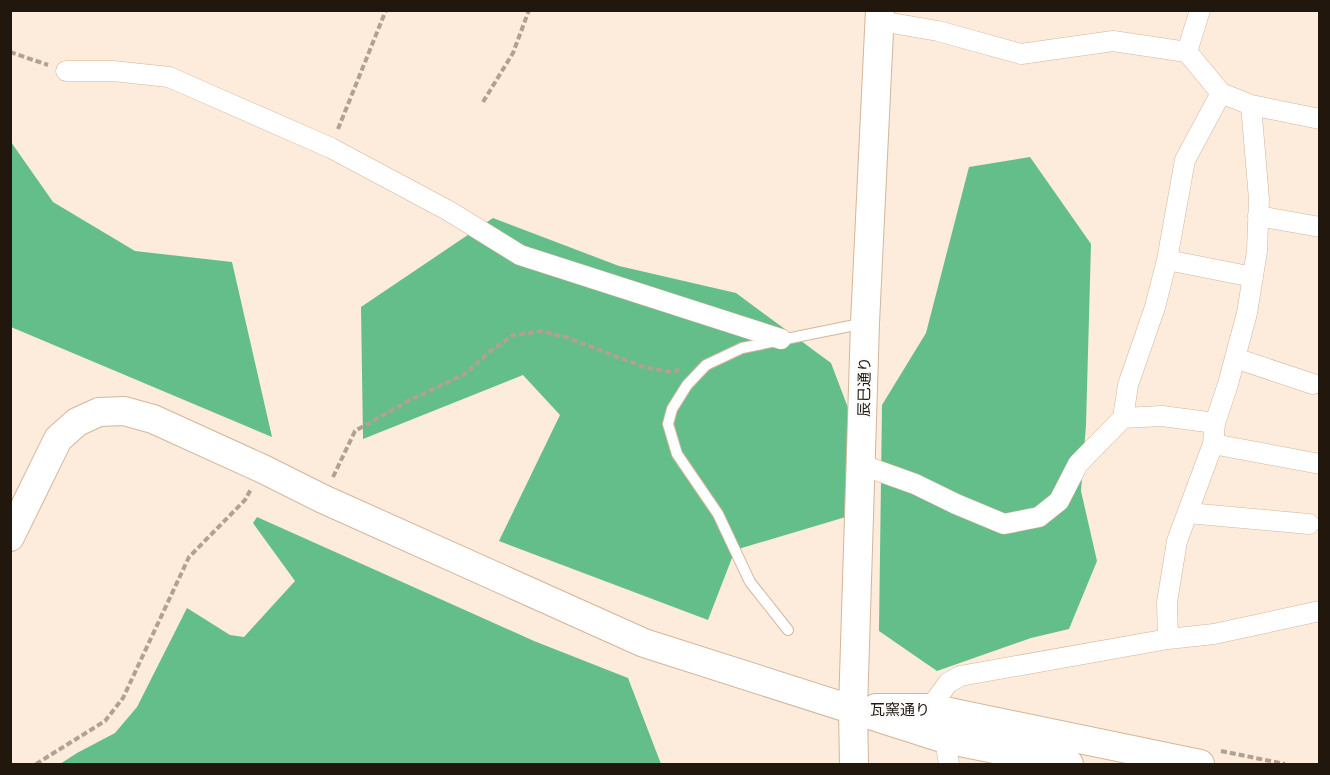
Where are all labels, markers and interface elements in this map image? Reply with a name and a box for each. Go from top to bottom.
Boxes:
street label: 辰巳通り [855,357,873,417]
street label: 瓦窯通り [870,701,930,718]

